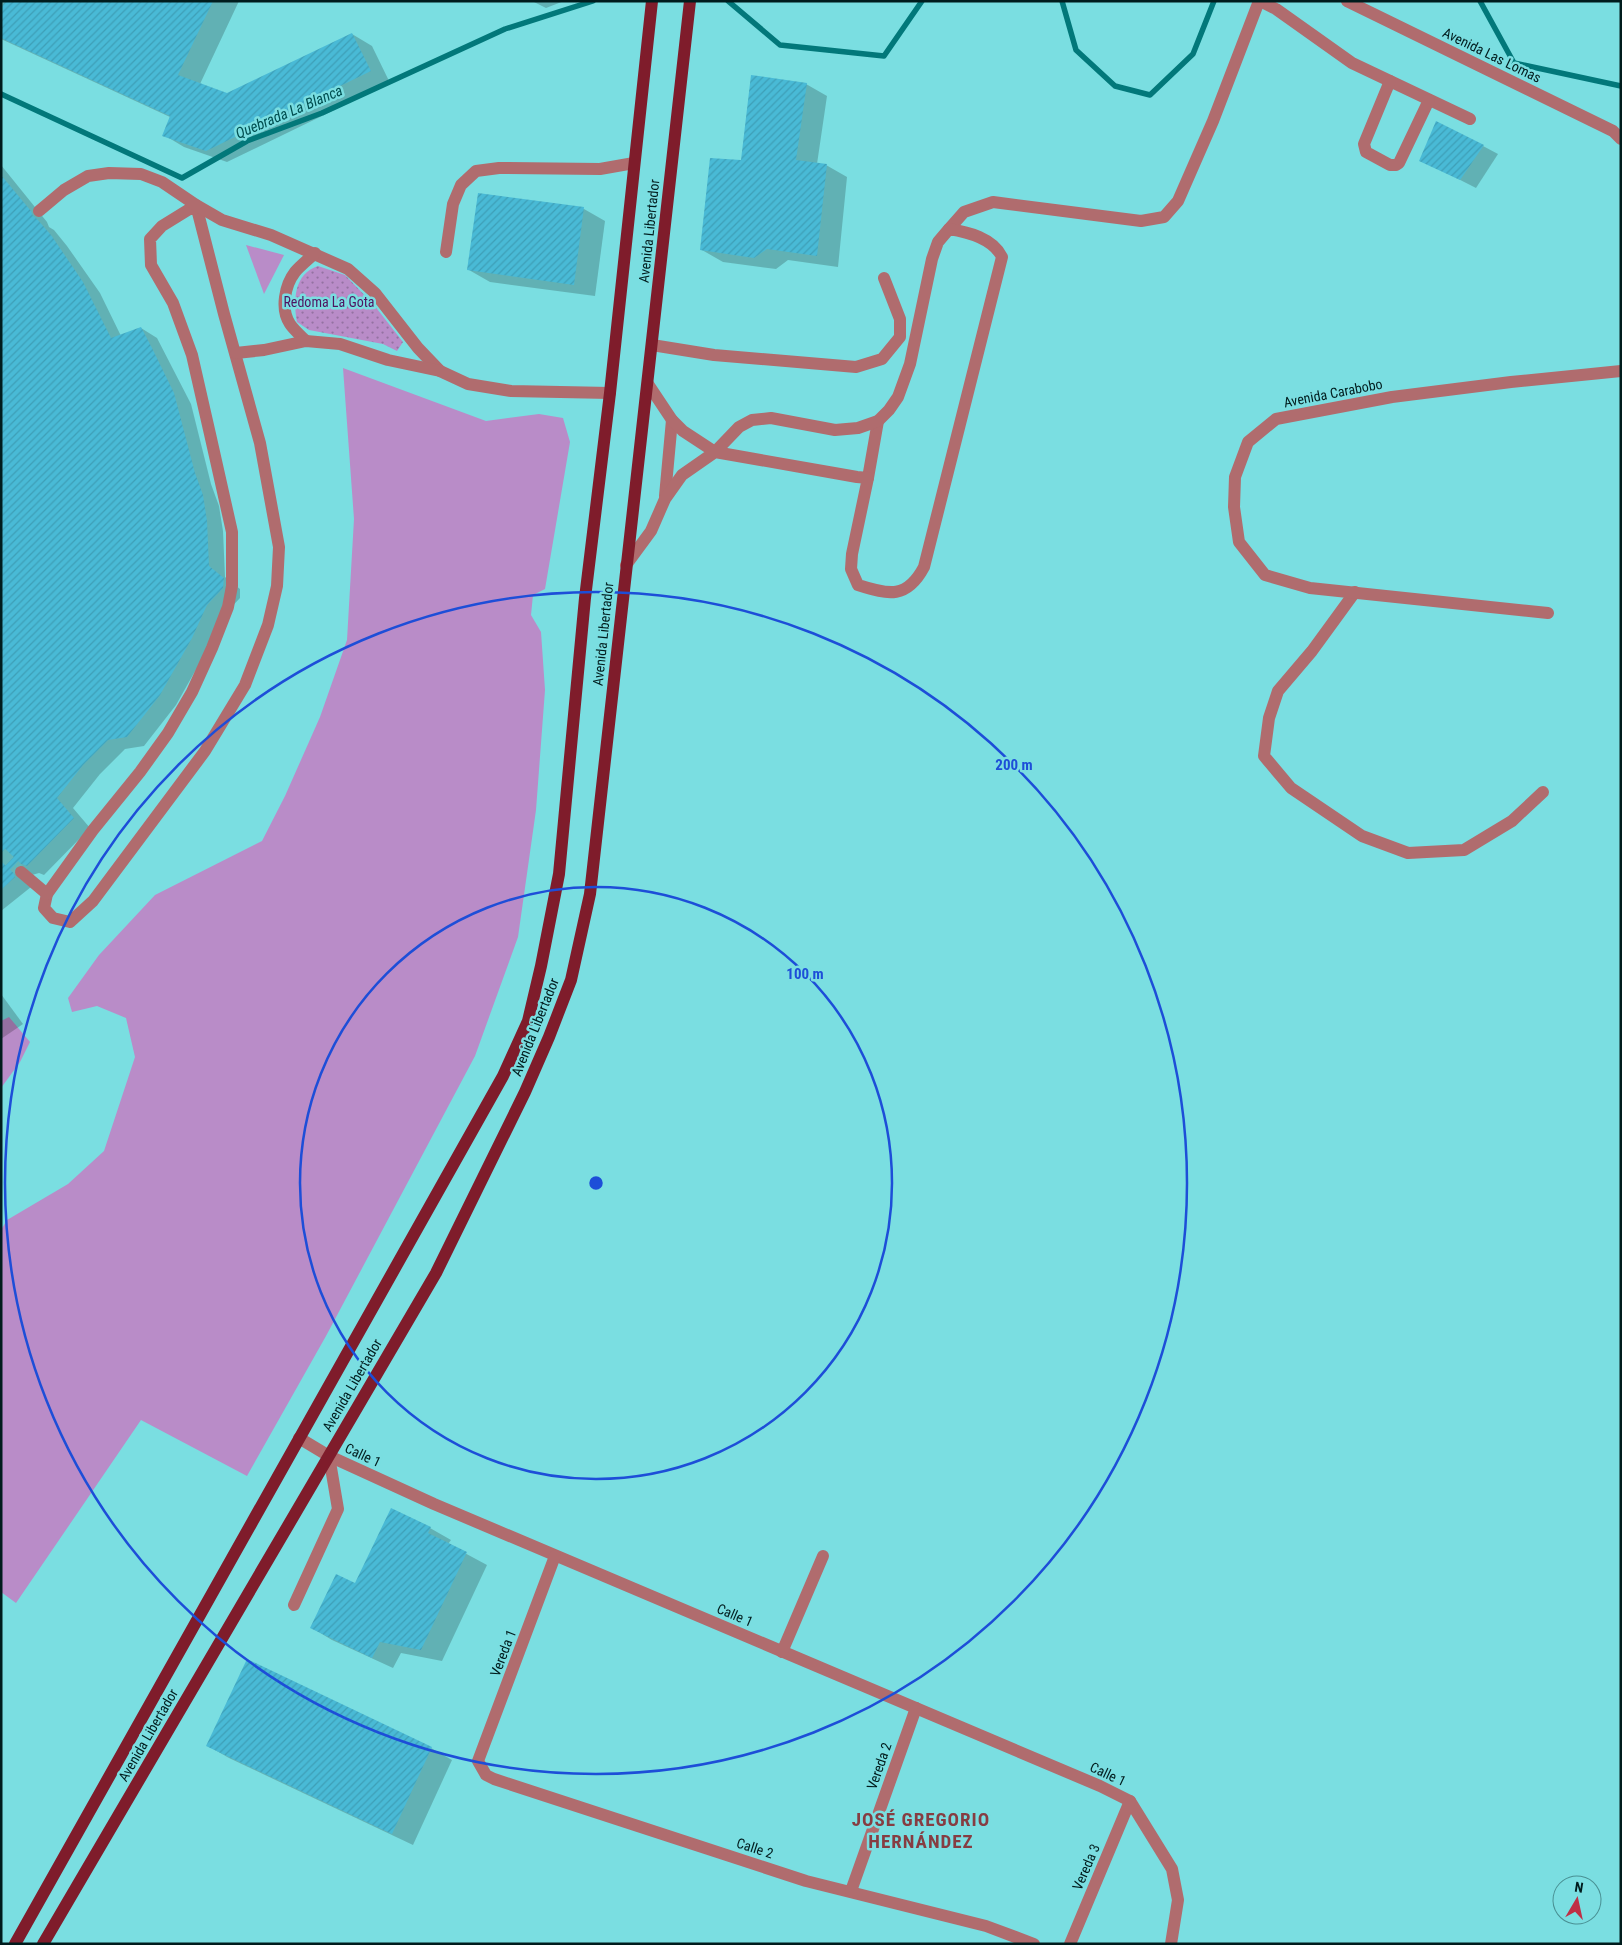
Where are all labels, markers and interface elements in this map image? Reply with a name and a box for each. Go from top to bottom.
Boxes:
street label: Avenida Las Lomas [1440,24,1544,86]
water label: Quebrada La Blanca [233,81,345,143]
street label: Avenida Libertador [636,178,662,284]
park label: Redoma La Gota [283,294,375,310]
street label: Avenida Carabobo [1282,376,1384,410]
street label: Avenida Libertador [590,581,616,687]
text: 200 m [995,756,1033,774]
text: 100 m [786,965,824,983]
street label: Avenida Libertador [508,976,562,1078]
centre of rings [587,1174,605,1192]
street label: Avenida Libertador [319,1336,385,1434]
street label: Calle 1 [343,1440,383,1470]
street label: Calle 1 [714,1600,756,1630]
street label: Vereda 1 [487,1627,519,1679]
street label: Avenida Libertador [115,1686,181,1784]
street label: Vereda 2 [864,1740,894,1792]
street label: Calle 1 [1088,1759,1128,1789]
district label: JOSÉ GREGORIO HERNÁNDEZ [852,1808,990,1853]
street label: Calle 2 [735,1835,776,1861]
street label: Vereda 3 [1069,1842,1103,1892]
north arrow [1552,1875,1602,1925]
text: N [1574,1879,1585,1896]

